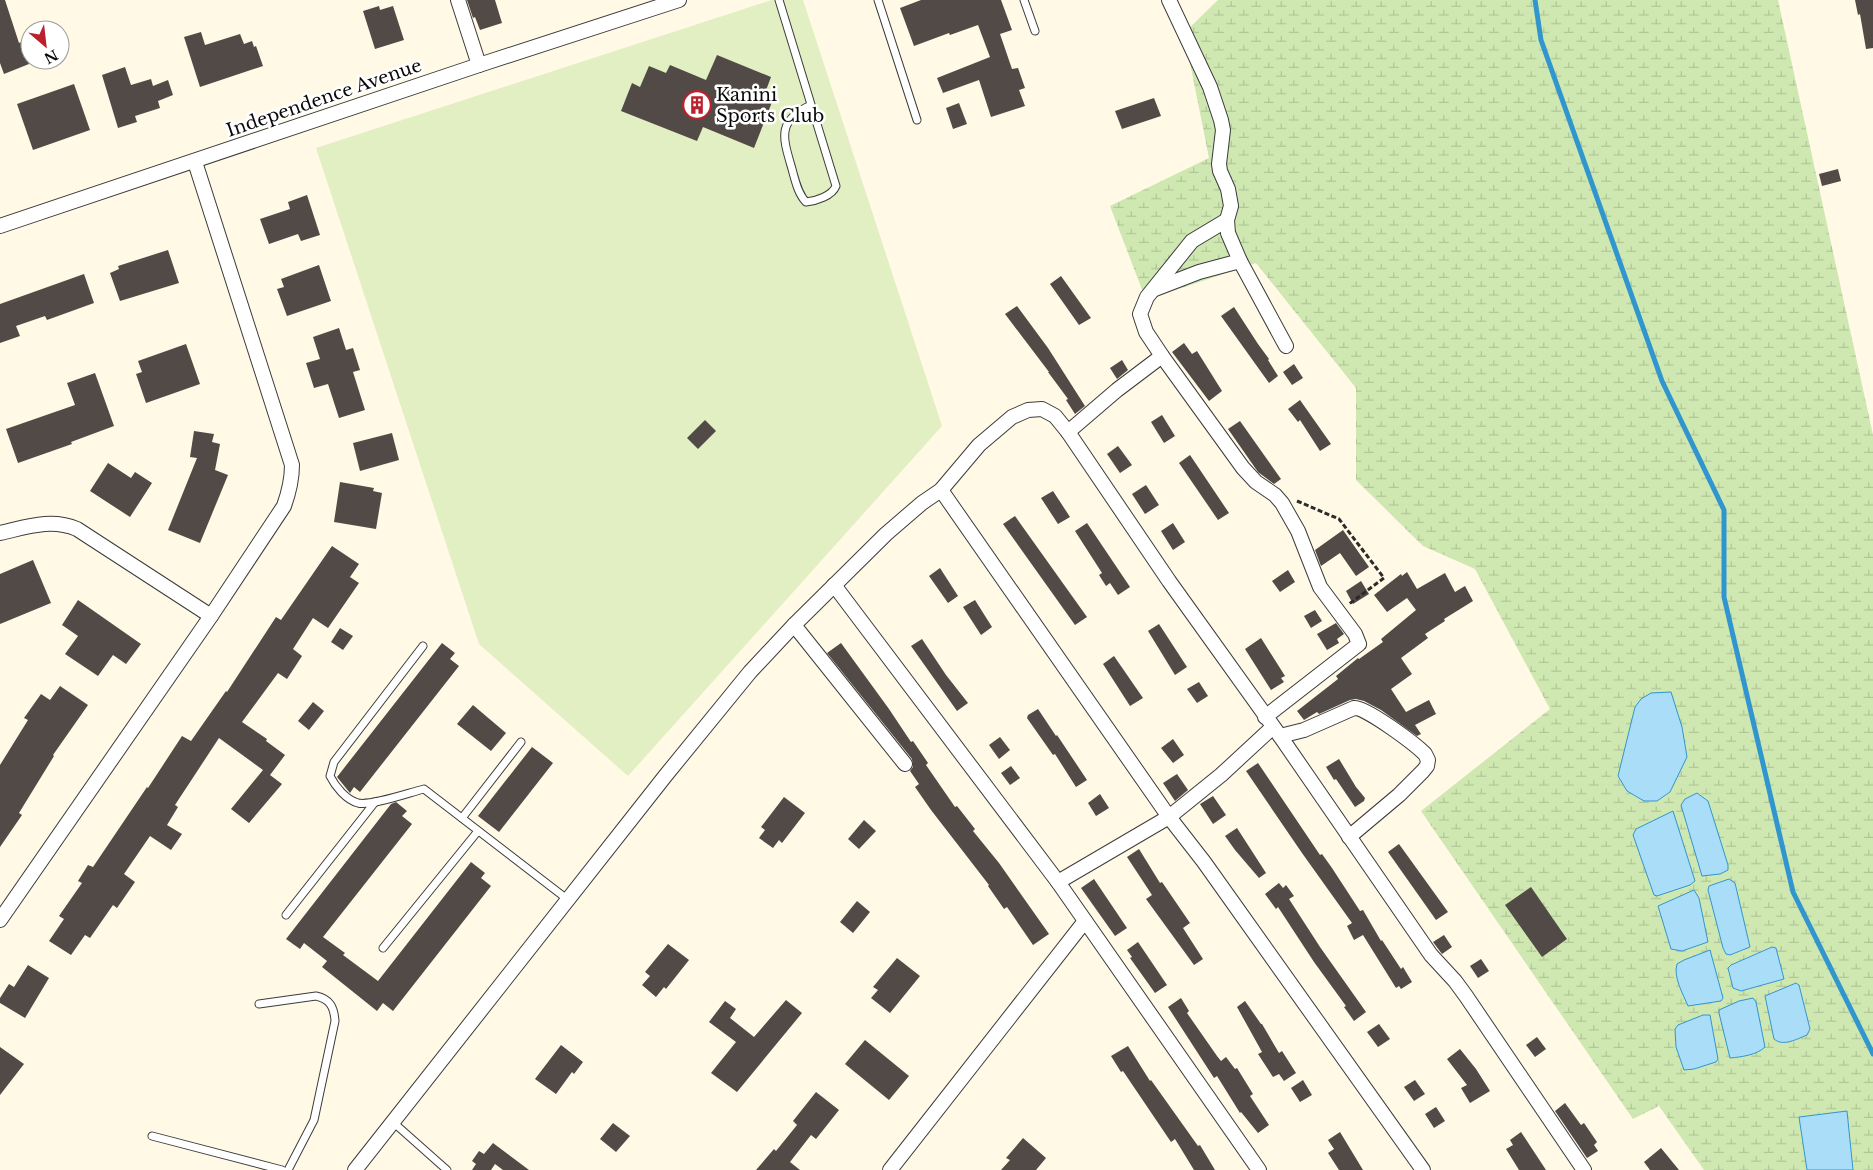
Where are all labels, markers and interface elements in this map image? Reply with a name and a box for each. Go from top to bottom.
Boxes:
north arrow [20,20,70,70]
text: N [41,45,61,68]
street label: Independence Avenue [223,54,425,142]
place label: Kanini Sports Club [716,84,824,127]
building icon: Kanini Sports Club [682,90,712,120]

